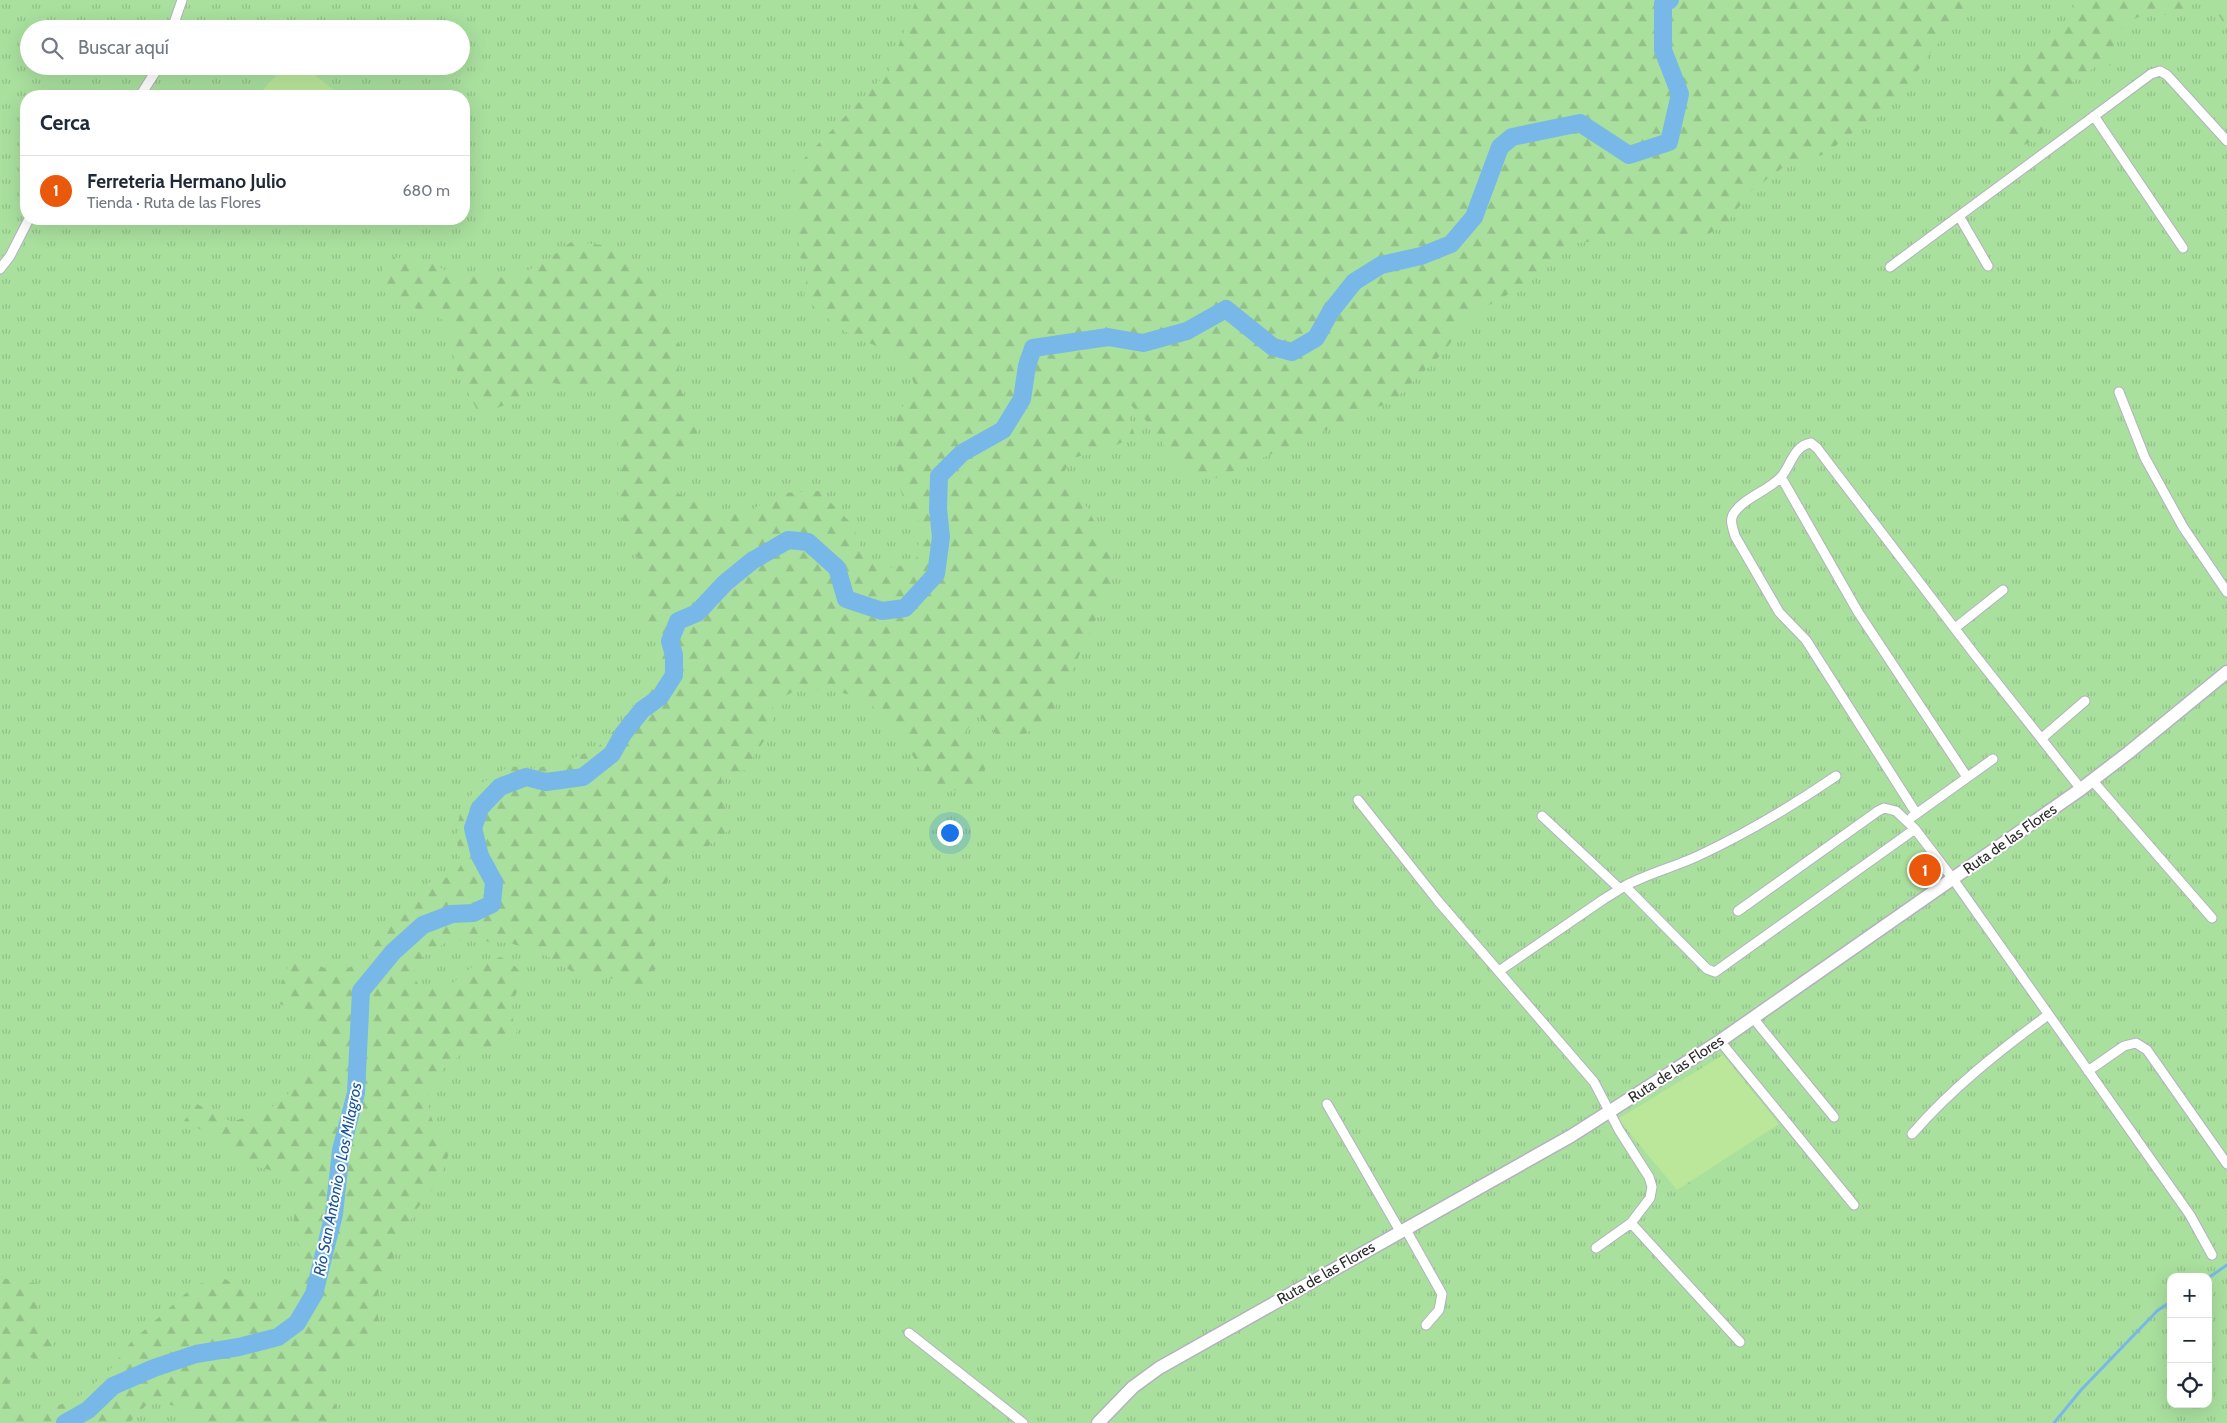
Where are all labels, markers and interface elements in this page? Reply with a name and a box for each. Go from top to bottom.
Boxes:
search box [20,20,470,75]
icon: search [38,34,66,62]
text: Buscar aquí [78,36,169,59]
text: Cerca [40,110,90,135]
text: Ferreteria Hermano Julio [87,170,286,193]
text: 1 [53,181,59,200]
text: 680 m [402,181,450,200]
text: Tienda · Ruta de las Flores [87,193,261,212]
street label: Ruta de las Flores [1960,800,2060,878]
your location [937,820,963,846]
pin: 1 [1909,851,1941,889]
street label: Ruta de las Flores [1625,1031,1727,1107]
water label: Río San Antonio o Los Milagros [309,1081,366,1277]
street label: Ruta de las Flores [1274,1238,1378,1308]
map controls [2167,1273,2212,1408]
button: + [2167,1273,2212,1318]
button: − [2167,1318,2212,1363]
button: locate [2167,1363,2212,1408]

